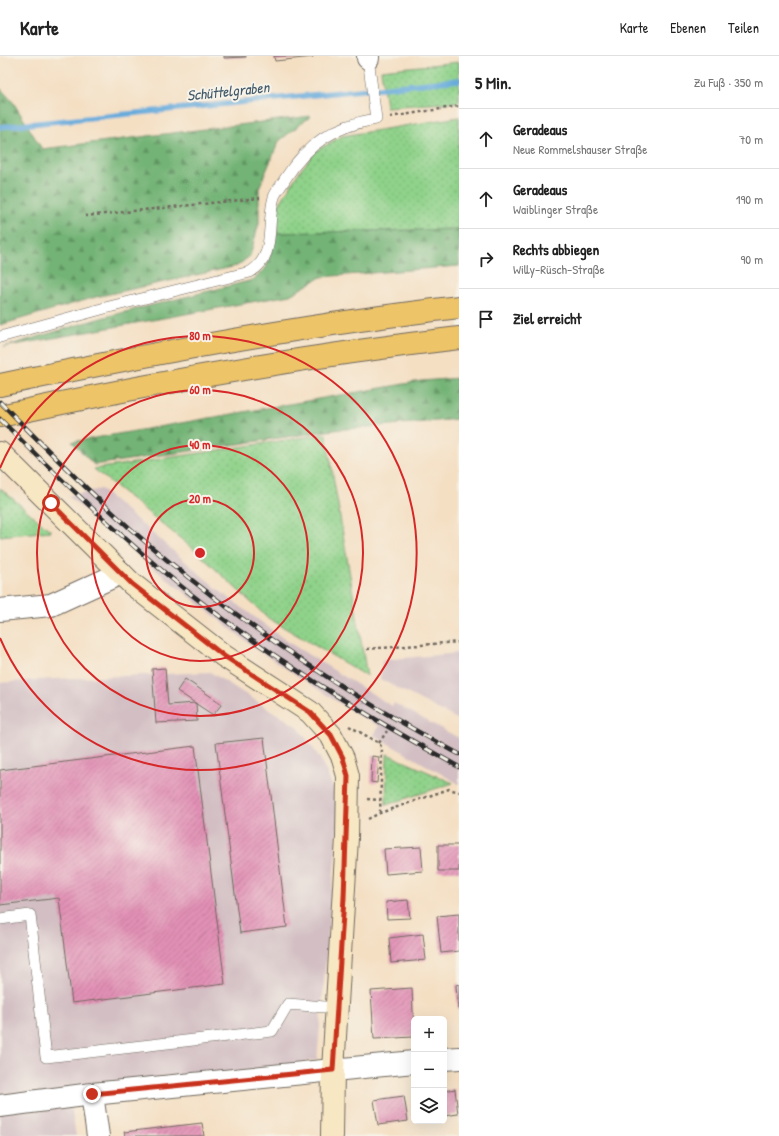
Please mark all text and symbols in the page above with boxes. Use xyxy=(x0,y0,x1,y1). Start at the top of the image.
text: Karte xyxy=(20,15,59,41)
text: Karte xyxy=(620,18,648,37)
text: Ebenen xyxy=(670,18,706,37)
text: Teilen xyxy=(728,18,759,37)
text: 5 Min. xyxy=(475,71,511,94)
text: Zu Fuß · 350 m xyxy=(694,73,763,91)
water label: Schüttelgraben xyxy=(186,76,271,106)
text: Geradeaus xyxy=(513,119,567,140)
icon: ahead xyxy=(475,128,497,150)
text: 70 m xyxy=(739,130,763,148)
text: Neue Rommelshauser Straße xyxy=(513,140,647,158)
text: Geradeaus xyxy=(513,179,567,200)
icon: ahead xyxy=(475,188,497,210)
text: 190 m xyxy=(736,190,763,208)
text: Waiblinger Straße xyxy=(513,200,598,218)
text: Rechts abbiegen xyxy=(513,239,599,260)
icon: right xyxy=(475,248,497,270)
text: 90 m xyxy=(741,250,763,268)
text: Willy-Rüsch-Straße xyxy=(513,260,605,278)
icon: arrive xyxy=(475,308,497,330)
text: Ziel erreicht xyxy=(513,308,582,329)
text: 80 m xyxy=(189,327,211,344)
text: 60 m xyxy=(189,381,211,398)
text: 40 m xyxy=(190,436,210,453)
text: 20 m xyxy=(189,490,211,507)
route start xyxy=(42,494,60,512)
centre of rings xyxy=(193,546,207,560)
map controls xyxy=(411,1016,447,1124)
button: + xyxy=(411,1016,447,1052)
button: − xyxy=(411,1052,447,1088)
route end xyxy=(83,1085,101,1103)
button: layers xyxy=(411,1088,447,1124)

